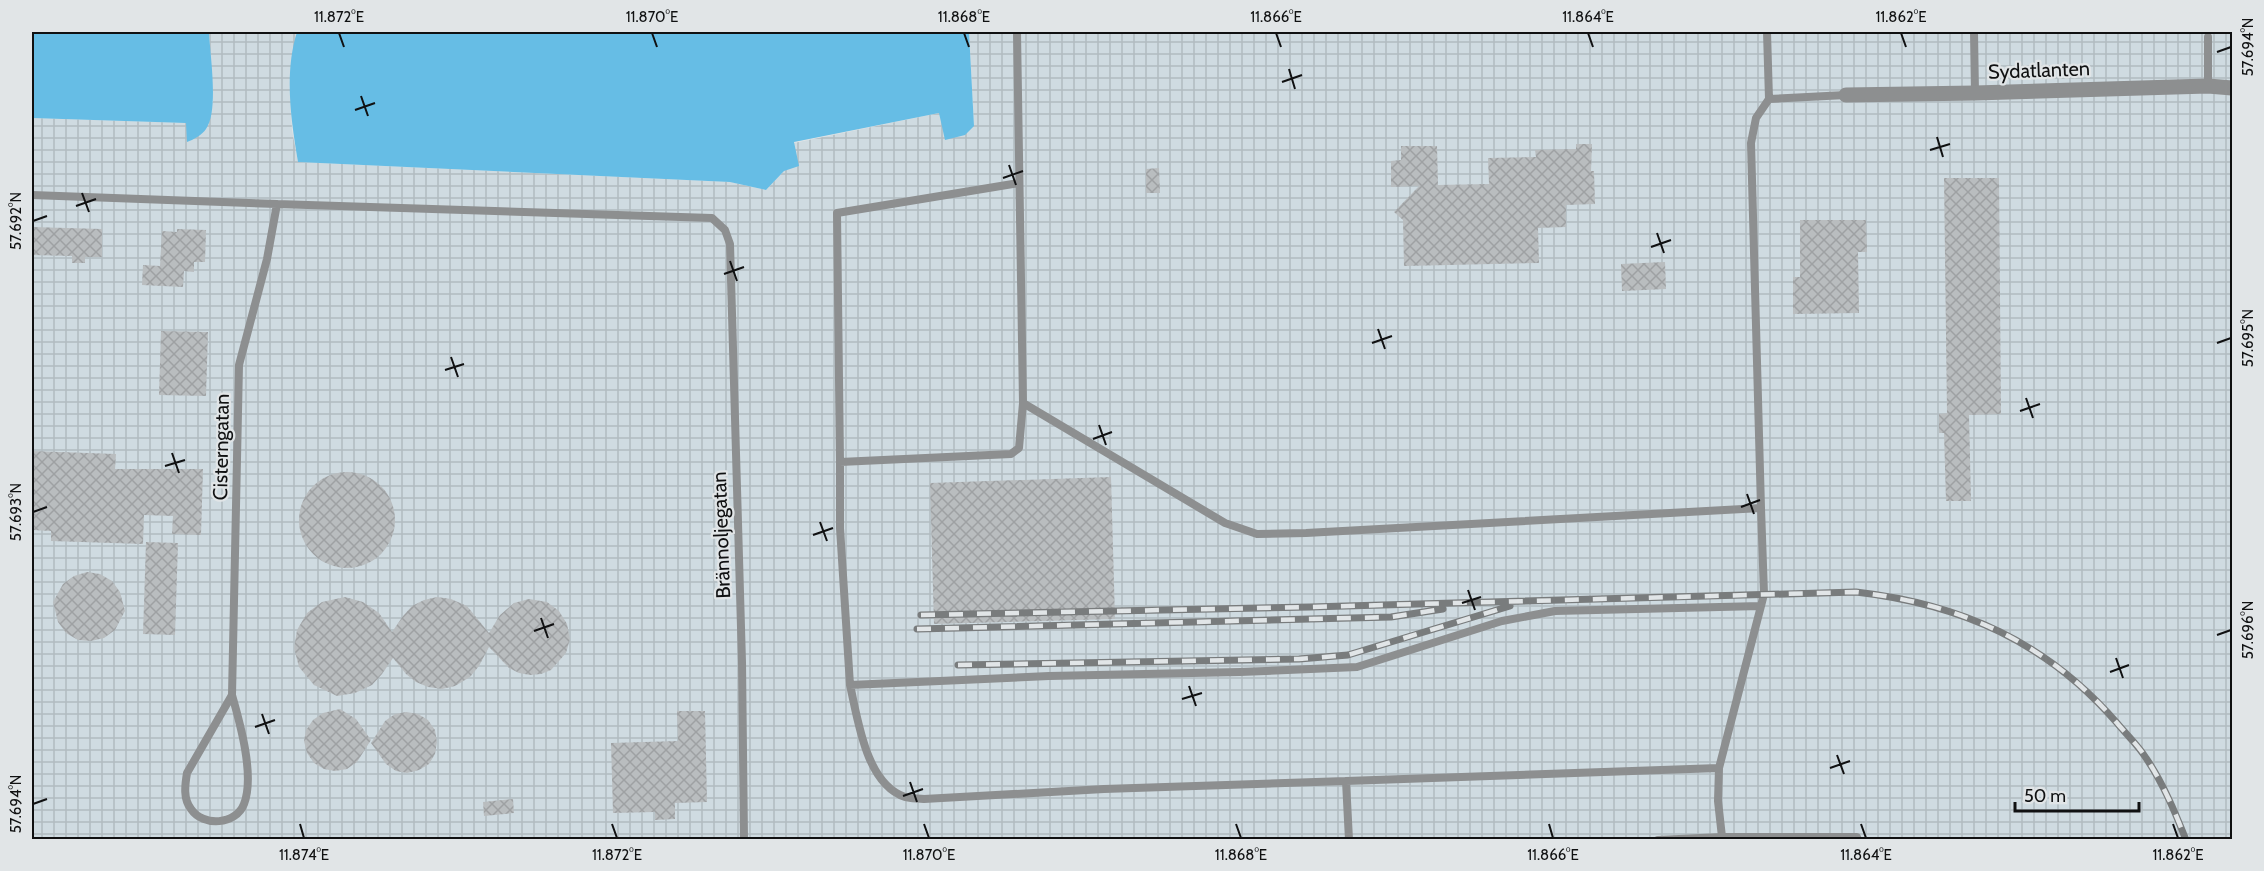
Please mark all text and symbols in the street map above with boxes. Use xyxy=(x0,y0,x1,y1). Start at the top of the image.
text: 11.872°E xyxy=(314,8,364,26)
text: 11.870°E xyxy=(626,8,678,26)
text: 11.868°E xyxy=(938,8,990,26)
text: 11.866°E xyxy=(1250,8,1302,26)
text: 11.864°E xyxy=(1562,8,1614,26)
text: 11.862°E xyxy=(1875,8,1927,26)
text: 57.694°N xyxy=(2239,18,2257,76)
street label: Sydatlanten xyxy=(1988,56,2090,84)
text: 57.692°N xyxy=(7,192,25,250)
text: 57.695°N xyxy=(2239,309,2257,367)
street label: Cisterngatan xyxy=(208,393,234,501)
street label: Brännoljegatan xyxy=(707,471,735,599)
text: 57.693°N xyxy=(7,483,25,541)
text: 57.696°N xyxy=(2239,601,2257,659)
text: 57.694°N xyxy=(7,775,25,833)
scale bar xyxy=(2015,775,2140,813)
text: 50 m xyxy=(2024,785,2066,807)
text: 11.874°E xyxy=(279,846,329,864)
text: 11.872°E xyxy=(592,846,642,864)
text: 11.870°E xyxy=(903,846,955,864)
text: 11.868°E xyxy=(1215,846,1267,864)
text: 11.866°E xyxy=(1527,846,1579,864)
text: 11.864°E xyxy=(1840,846,1892,864)
text: 11.862°E xyxy=(2152,846,2204,864)

